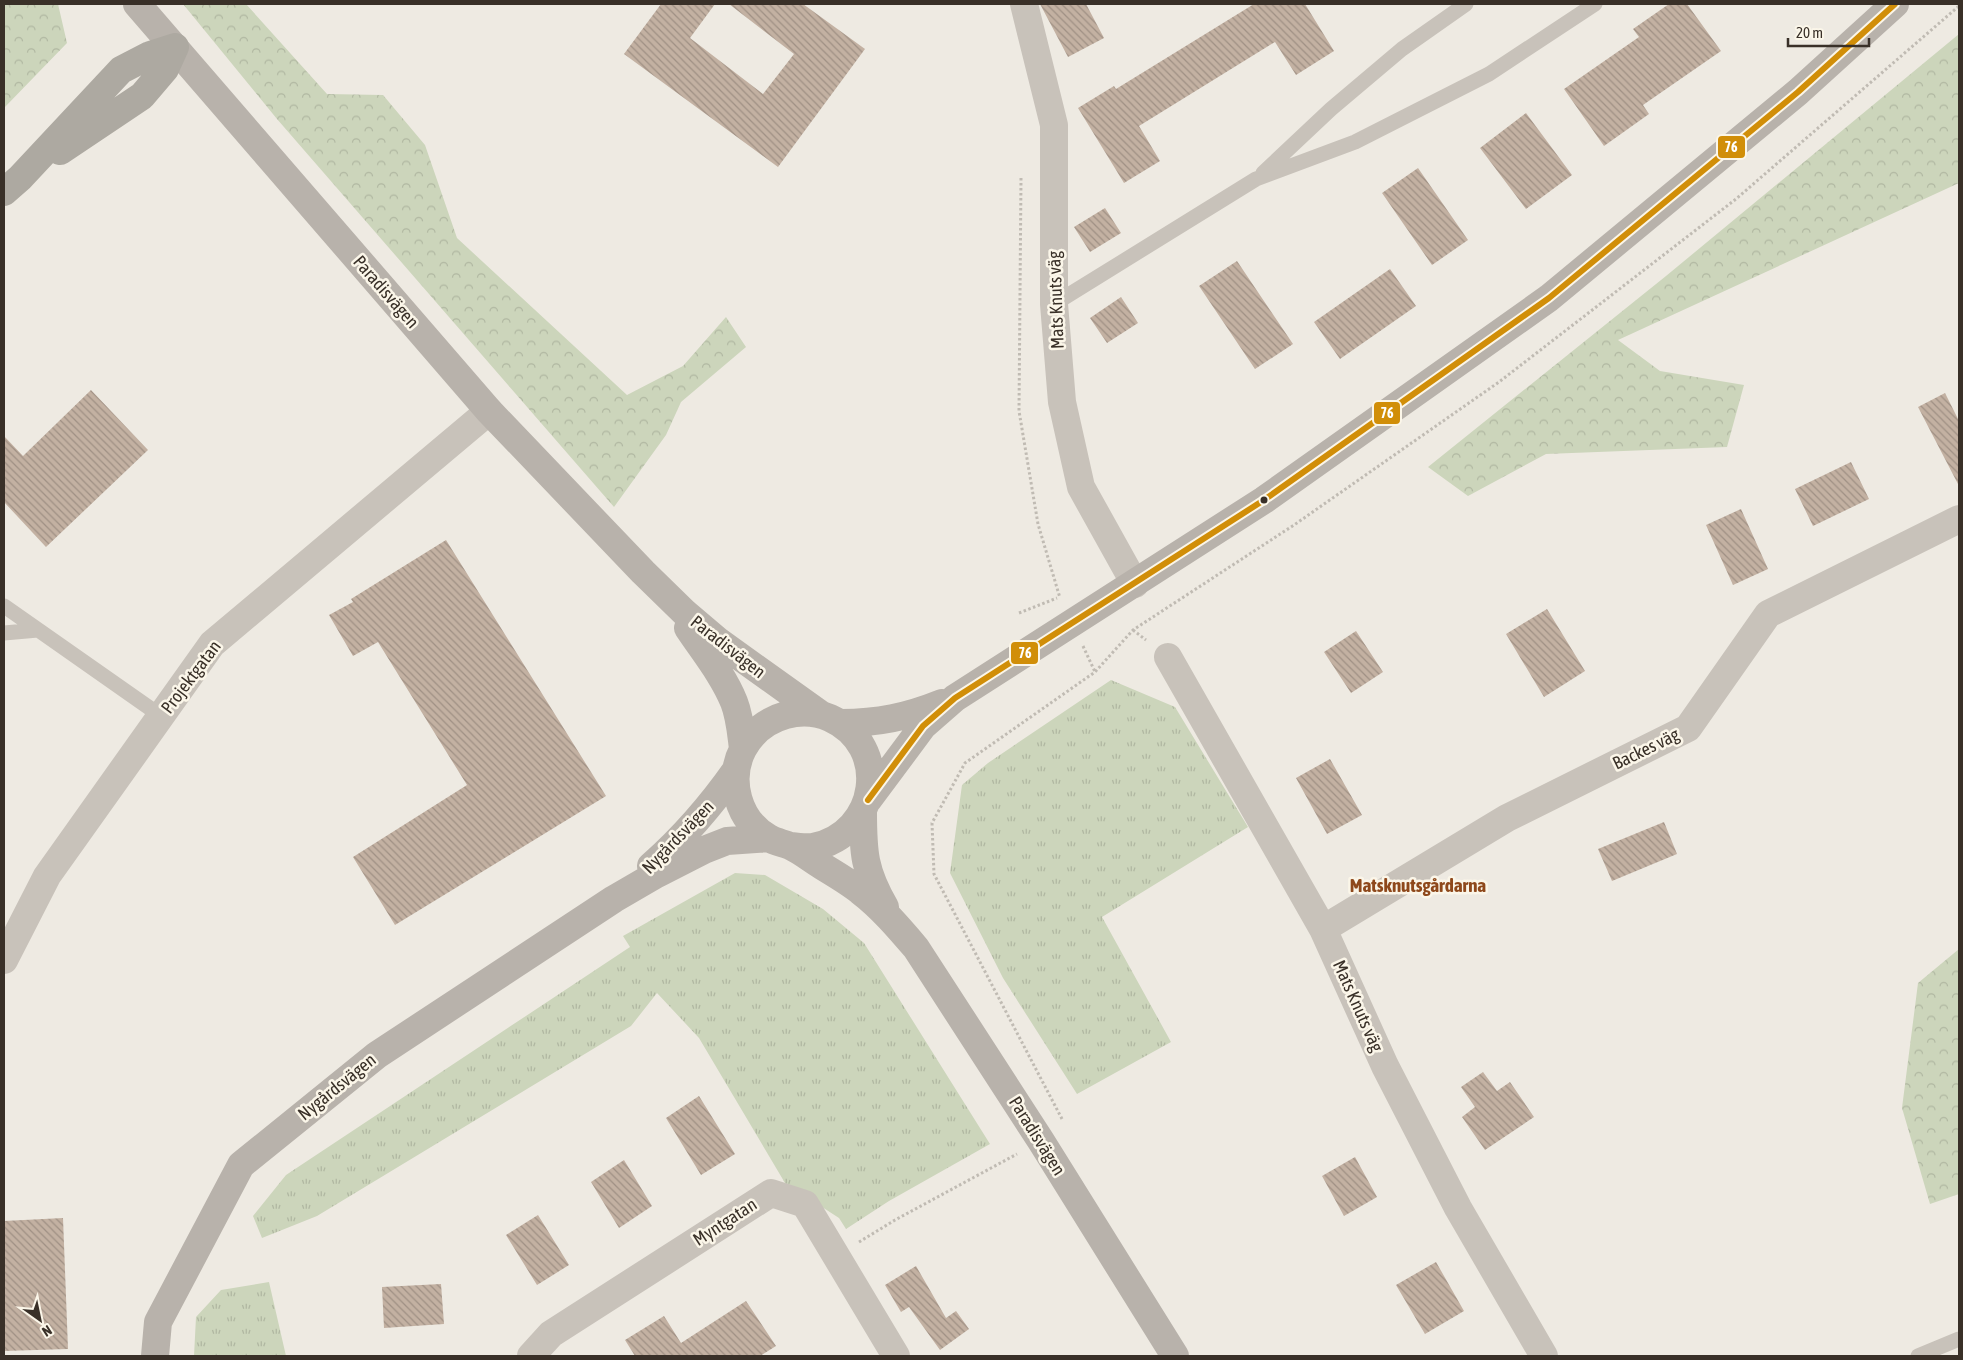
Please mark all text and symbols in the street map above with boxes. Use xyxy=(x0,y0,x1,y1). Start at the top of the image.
scale bar xyxy=(1788,15,1869,47)
text: 20 m xyxy=(1796,24,1823,41)
line badge: 76 xyxy=(1717,135,1746,159)
text: 76 xyxy=(1724,139,1738,155)
street label: Mats Knuts väg xyxy=(1043,250,1068,349)
street label: Paradisvägen xyxy=(349,251,424,332)
line badge: 76 xyxy=(1373,401,1401,425)
text: 76 xyxy=(1380,405,1394,421)
unlabelled marker xyxy=(1259,495,1269,505)
street label: Paradisvägen xyxy=(687,611,770,682)
street label: Projektgatan xyxy=(156,636,225,717)
line badge: 76 xyxy=(1010,641,1039,665)
text: 76 xyxy=(1018,645,1032,661)
street label: Backes väg xyxy=(1609,723,1683,774)
street label: Nygårdsvägen xyxy=(637,796,718,878)
district label: Matsknutsgårdarna xyxy=(1350,874,1486,896)
street label: Mats Knuts väg xyxy=(1329,957,1388,1055)
street label: Nygårdsvägen xyxy=(294,1049,380,1124)
street label: Paradisvägen xyxy=(1005,1092,1070,1179)
street label: Myntgatan xyxy=(689,1193,760,1250)
north arrow xyxy=(15,1295,65,1345)
text: N xyxy=(39,1322,55,1340)

